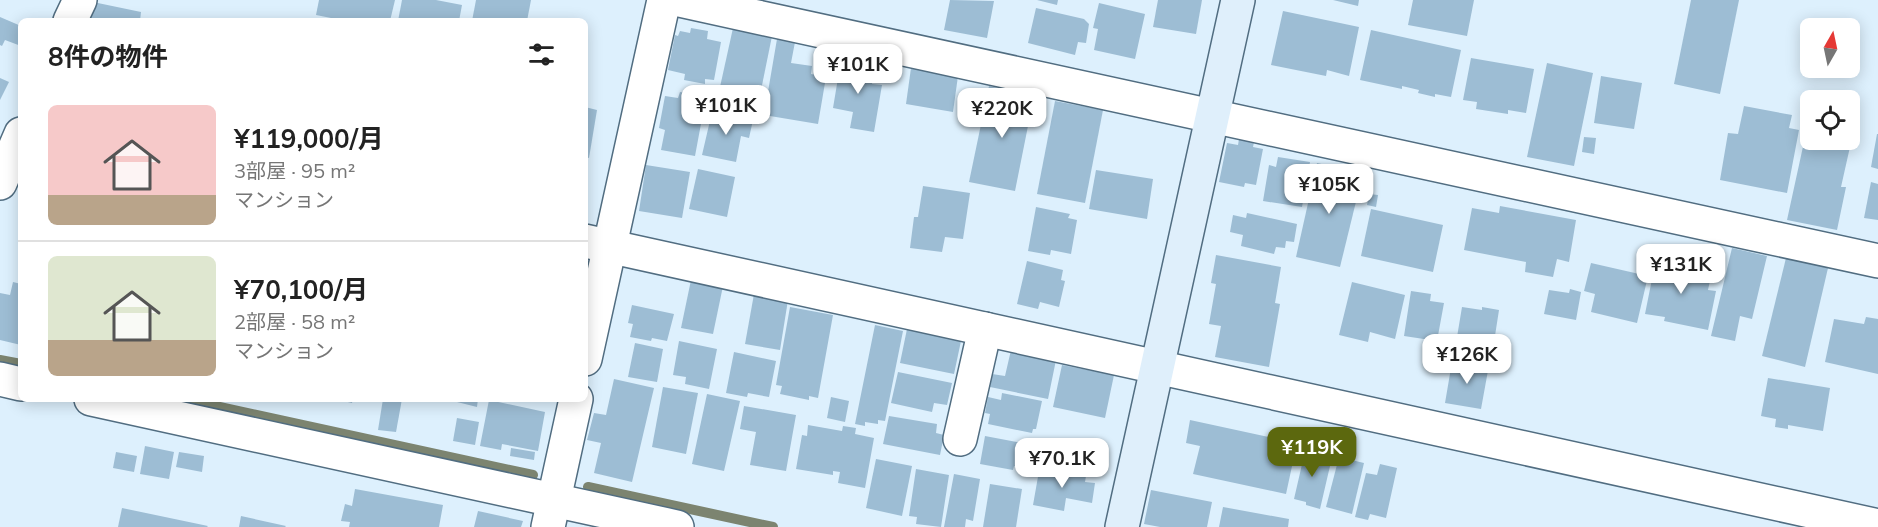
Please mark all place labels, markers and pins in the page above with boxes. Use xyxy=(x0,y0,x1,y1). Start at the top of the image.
pin: ¥101K xyxy=(816,44,900,95)
pin: ¥101K xyxy=(684,85,768,136)
pin: ¥220K xyxy=(960,88,1044,139)
pin: ¥105K xyxy=(1287,164,1371,215)
pin: ¥131K xyxy=(1639,244,1723,295)
pin: ¥126K xyxy=(1425,334,1509,385)
pin: ¥119K xyxy=(1270,427,1354,478)
pin: ¥70.1K xyxy=(1013,438,1111,489)

